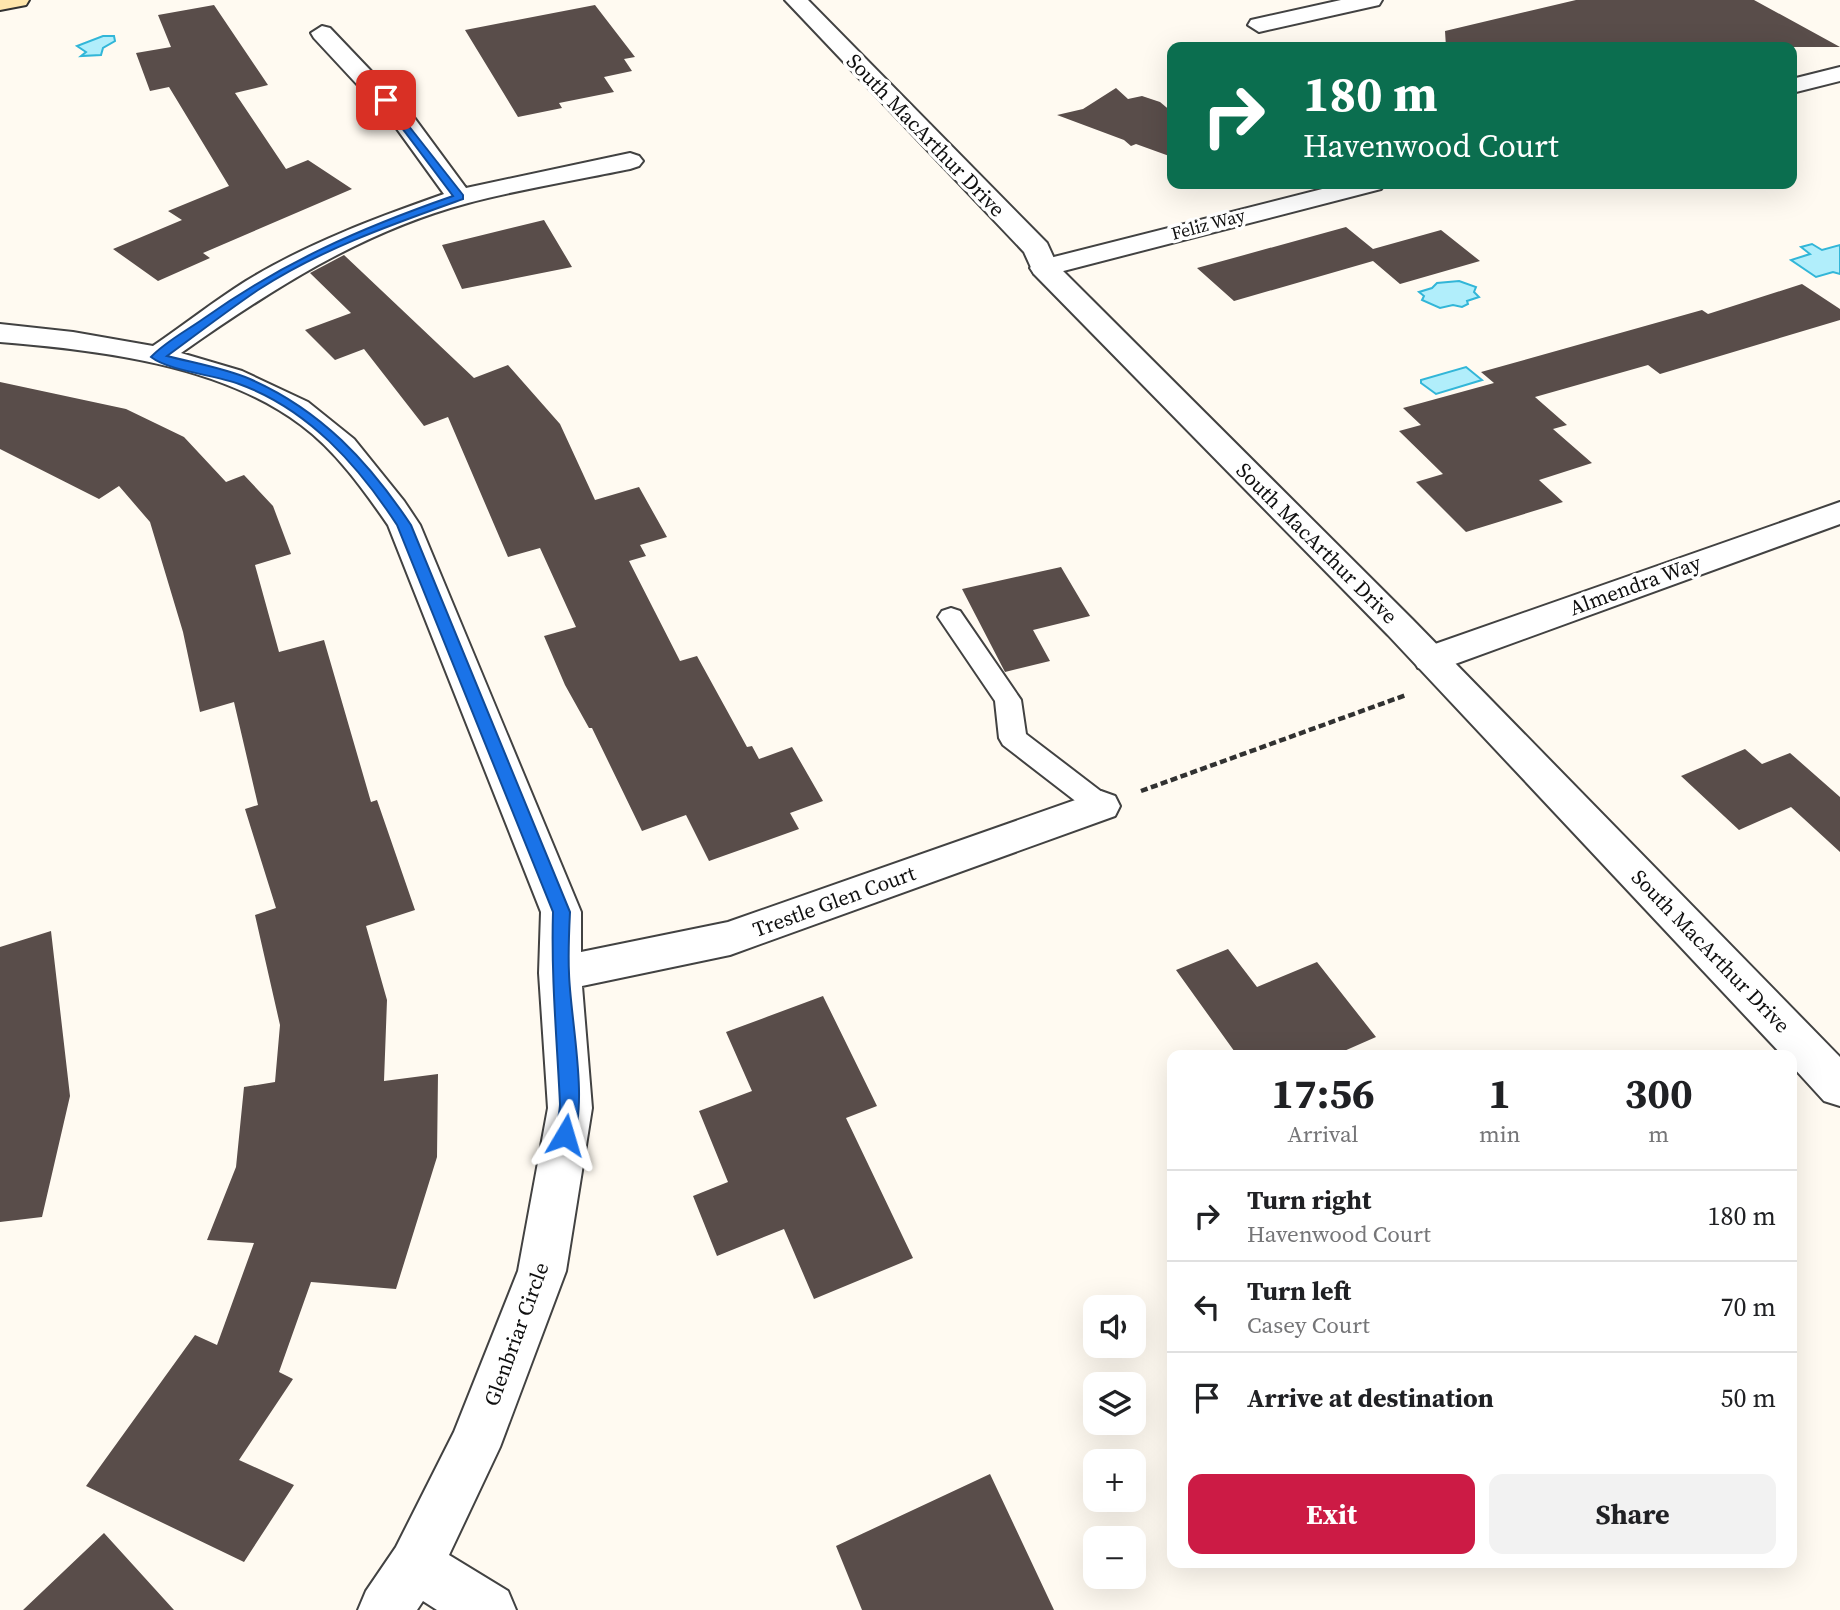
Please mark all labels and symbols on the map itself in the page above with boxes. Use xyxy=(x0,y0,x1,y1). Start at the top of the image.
street label: South MacArthur Drive xyxy=(840,47,1012,223)
pin xyxy=(356,70,416,130)
street label: Feliz Way xyxy=(1168,202,1248,246)
street label: South MacArthur Drive xyxy=(1230,456,1404,630)
street label: Almendra Way xyxy=(1565,548,1705,622)
street label: Trestle Glen Court xyxy=(749,858,919,944)
street label: South MacArthur Drive xyxy=(1625,863,1797,1039)
position arrow xyxy=(528,1098,602,1172)
street label: Glenbriar Circle xyxy=(477,1258,555,1410)

